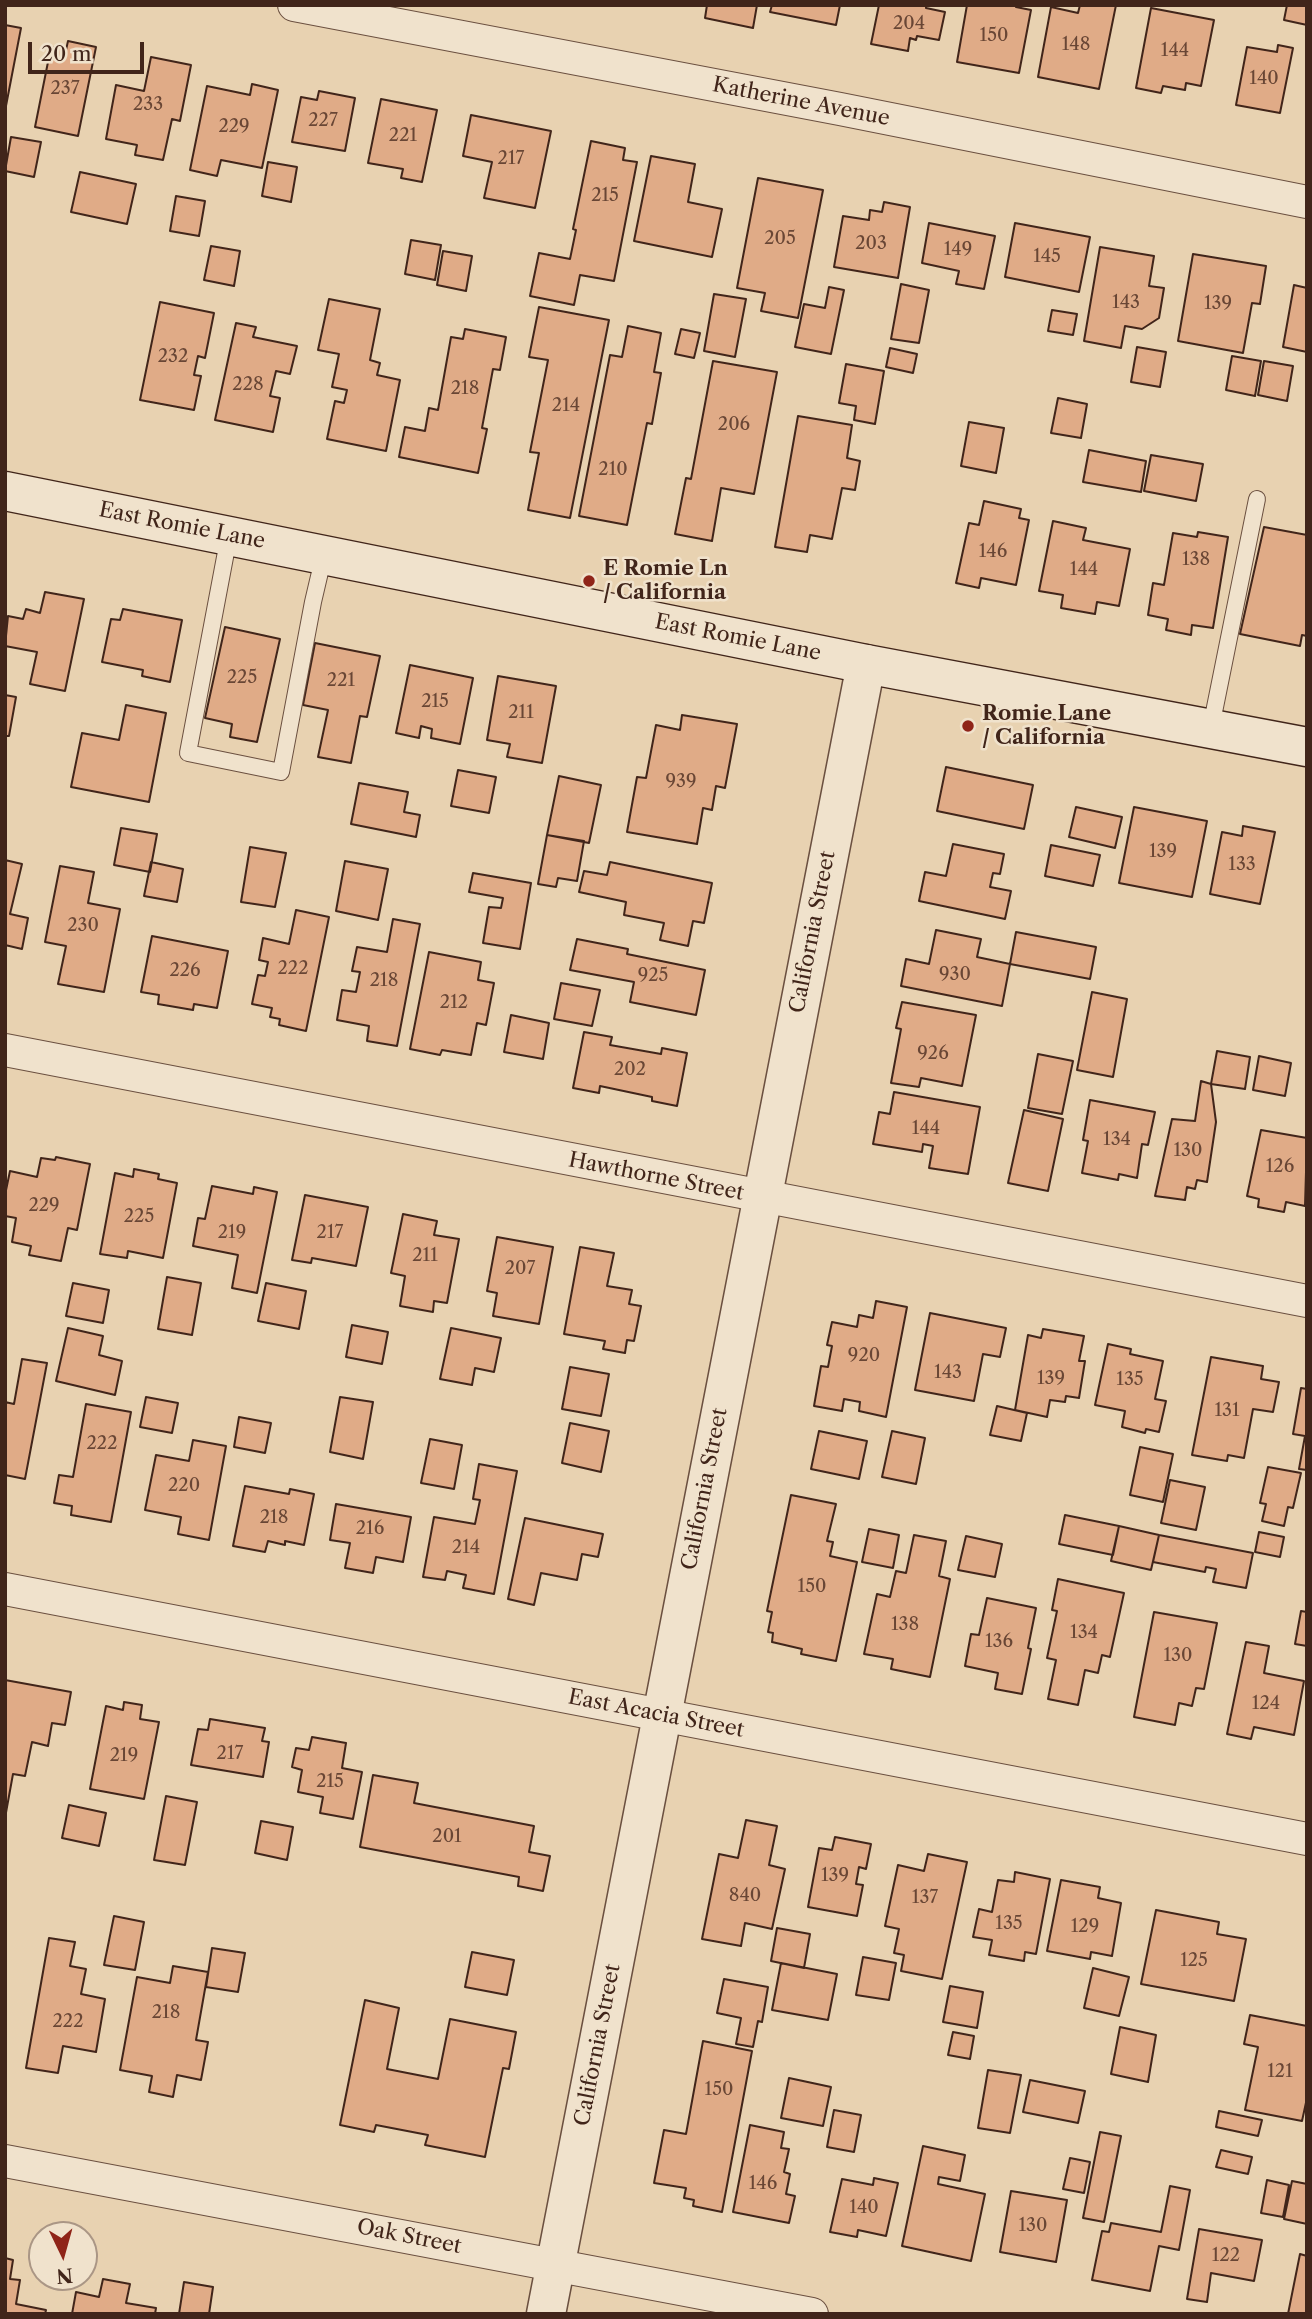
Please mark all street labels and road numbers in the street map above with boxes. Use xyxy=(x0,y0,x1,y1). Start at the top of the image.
street label: Katherine Avenue xyxy=(710,72,892,132)
street label: East Romie Lane xyxy=(97,498,267,554)
street label: East Romie Lane xyxy=(653,610,823,666)
street label: California Street xyxy=(785,849,841,1015)
street label: Hawthorne Street xyxy=(566,1148,746,1206)
street label: California Street xyxy=(677,1406,733,1572)
street label: East Acacia Street xyxy=(566,1685,746,1743)
street label: California Street xyxy=(570,1962,626,2128)
street label: Oak Street xyxy=(355,2215,463,2259)

